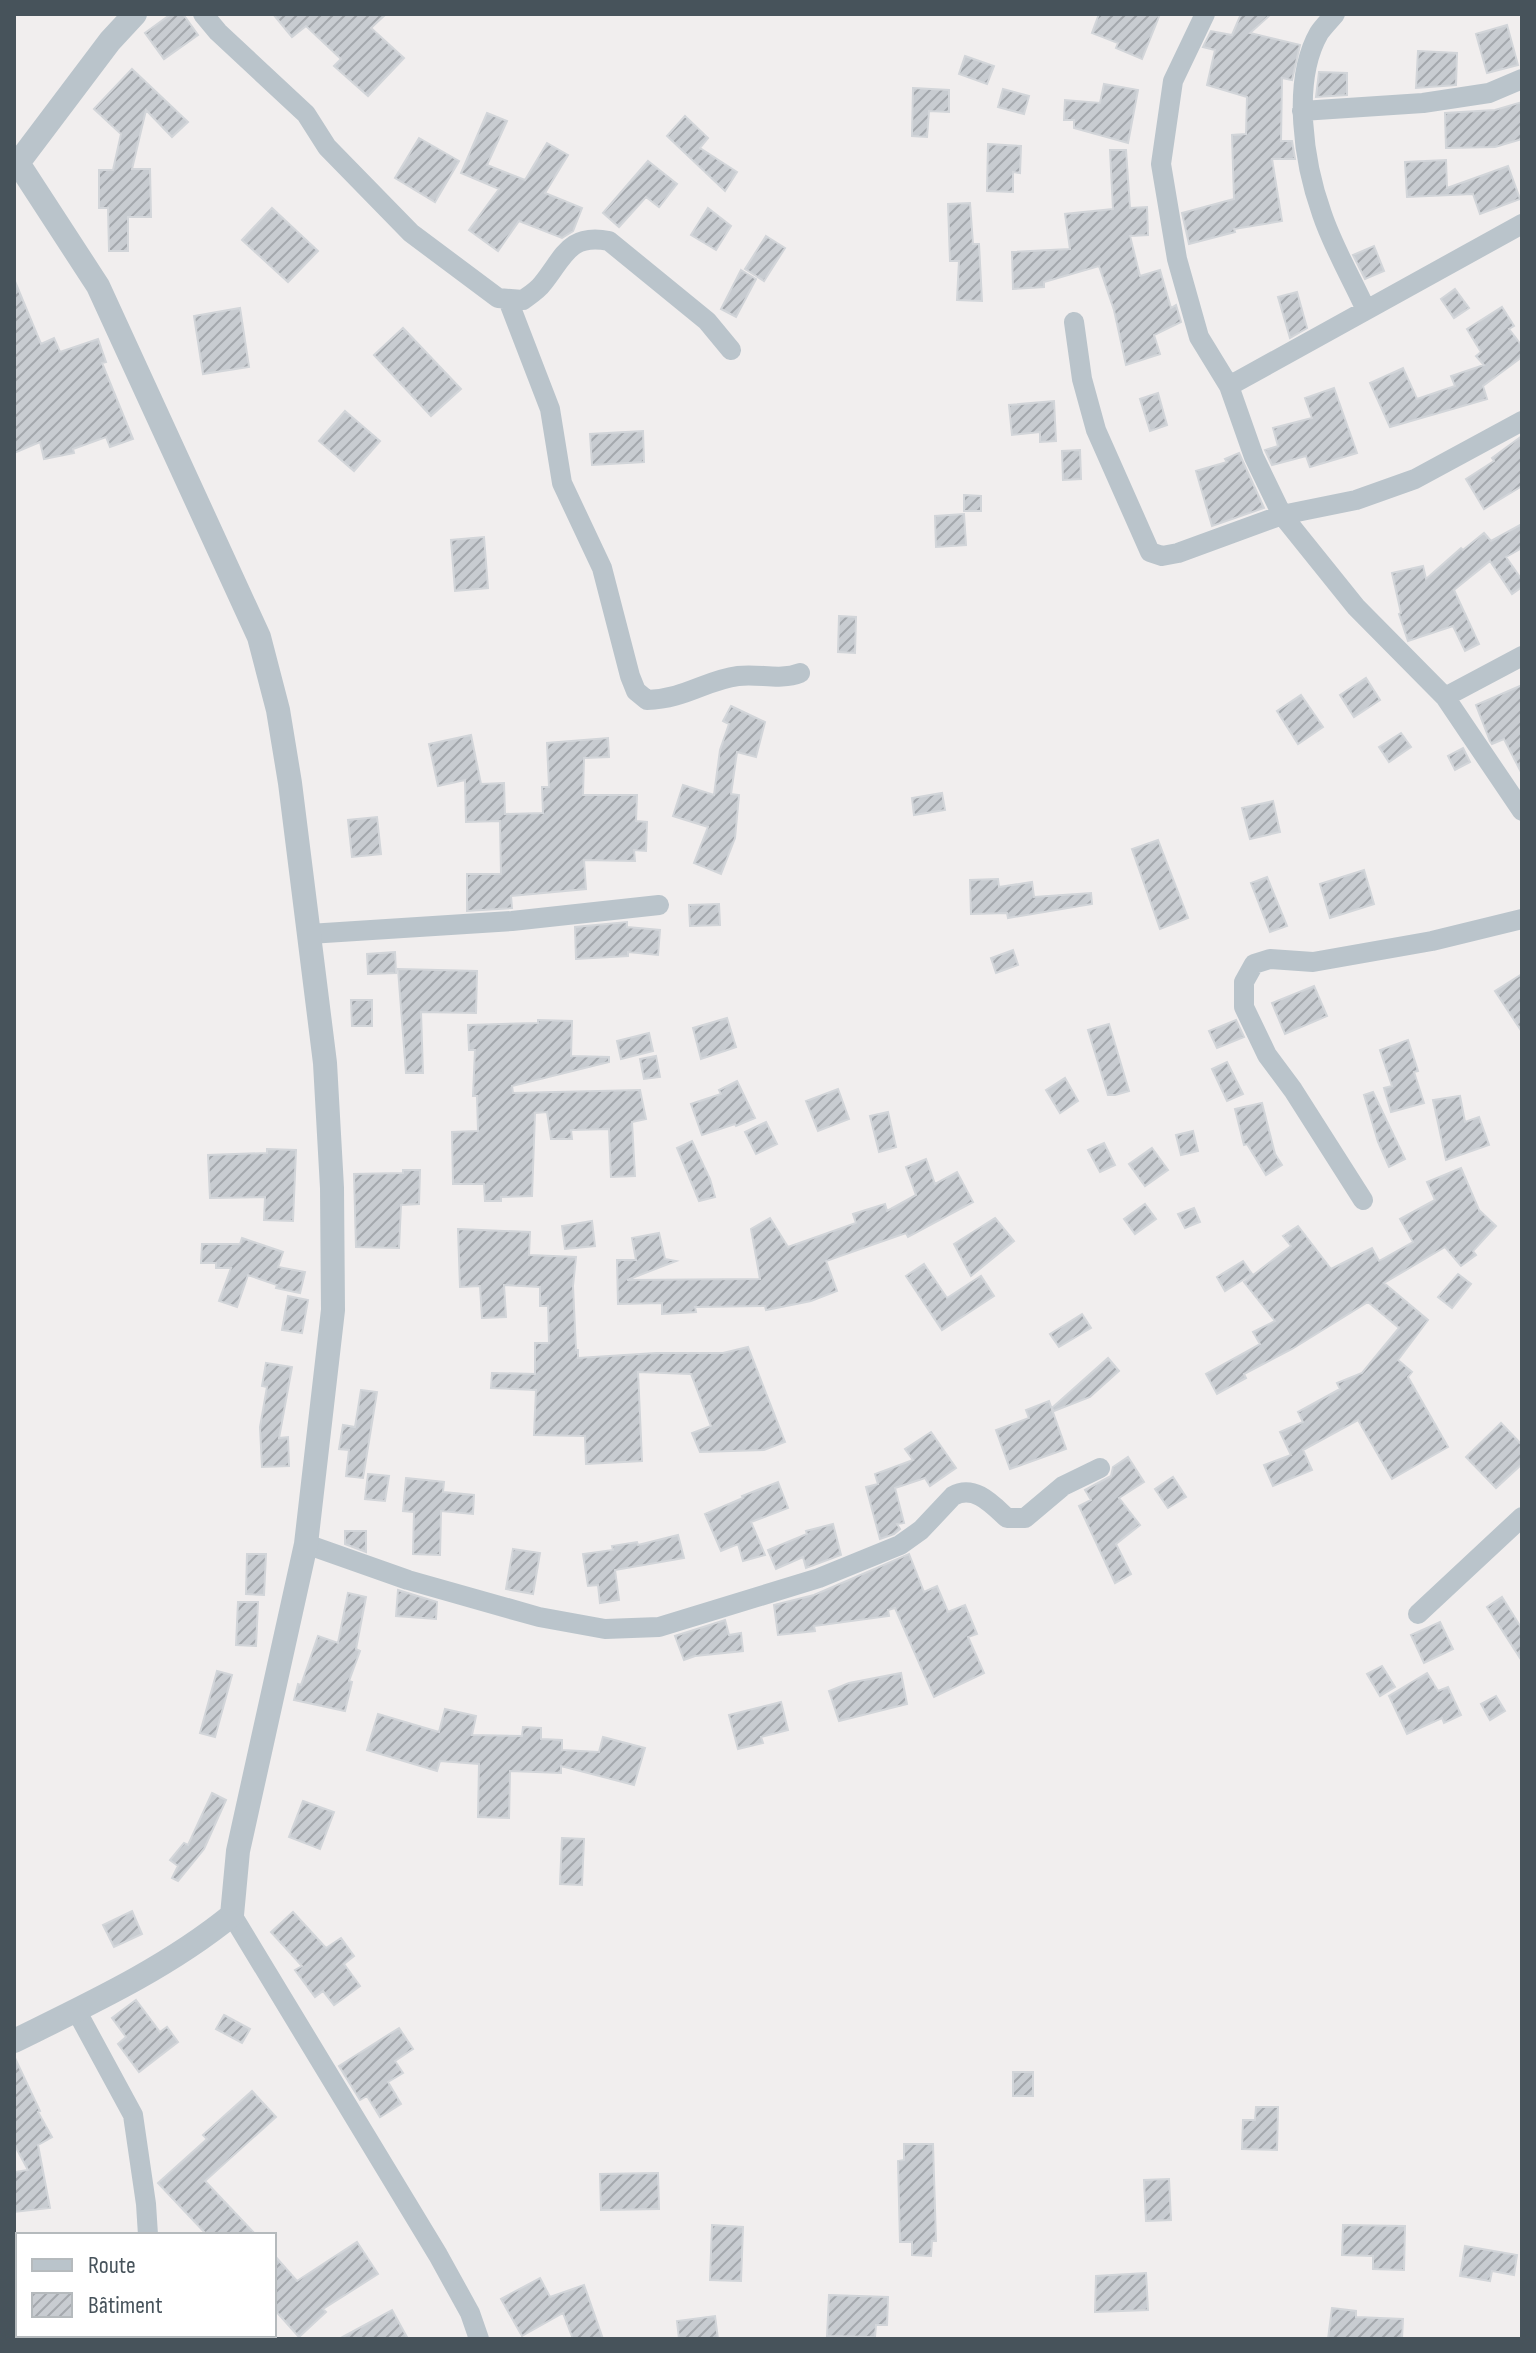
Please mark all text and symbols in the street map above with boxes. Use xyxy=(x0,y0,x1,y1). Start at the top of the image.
legend xyxy=(16,2233,276,2337)
text: Route xyxy=(88,2251,136,2280)
text: Bâtiment xyxy=(88,2291,163,2320)

